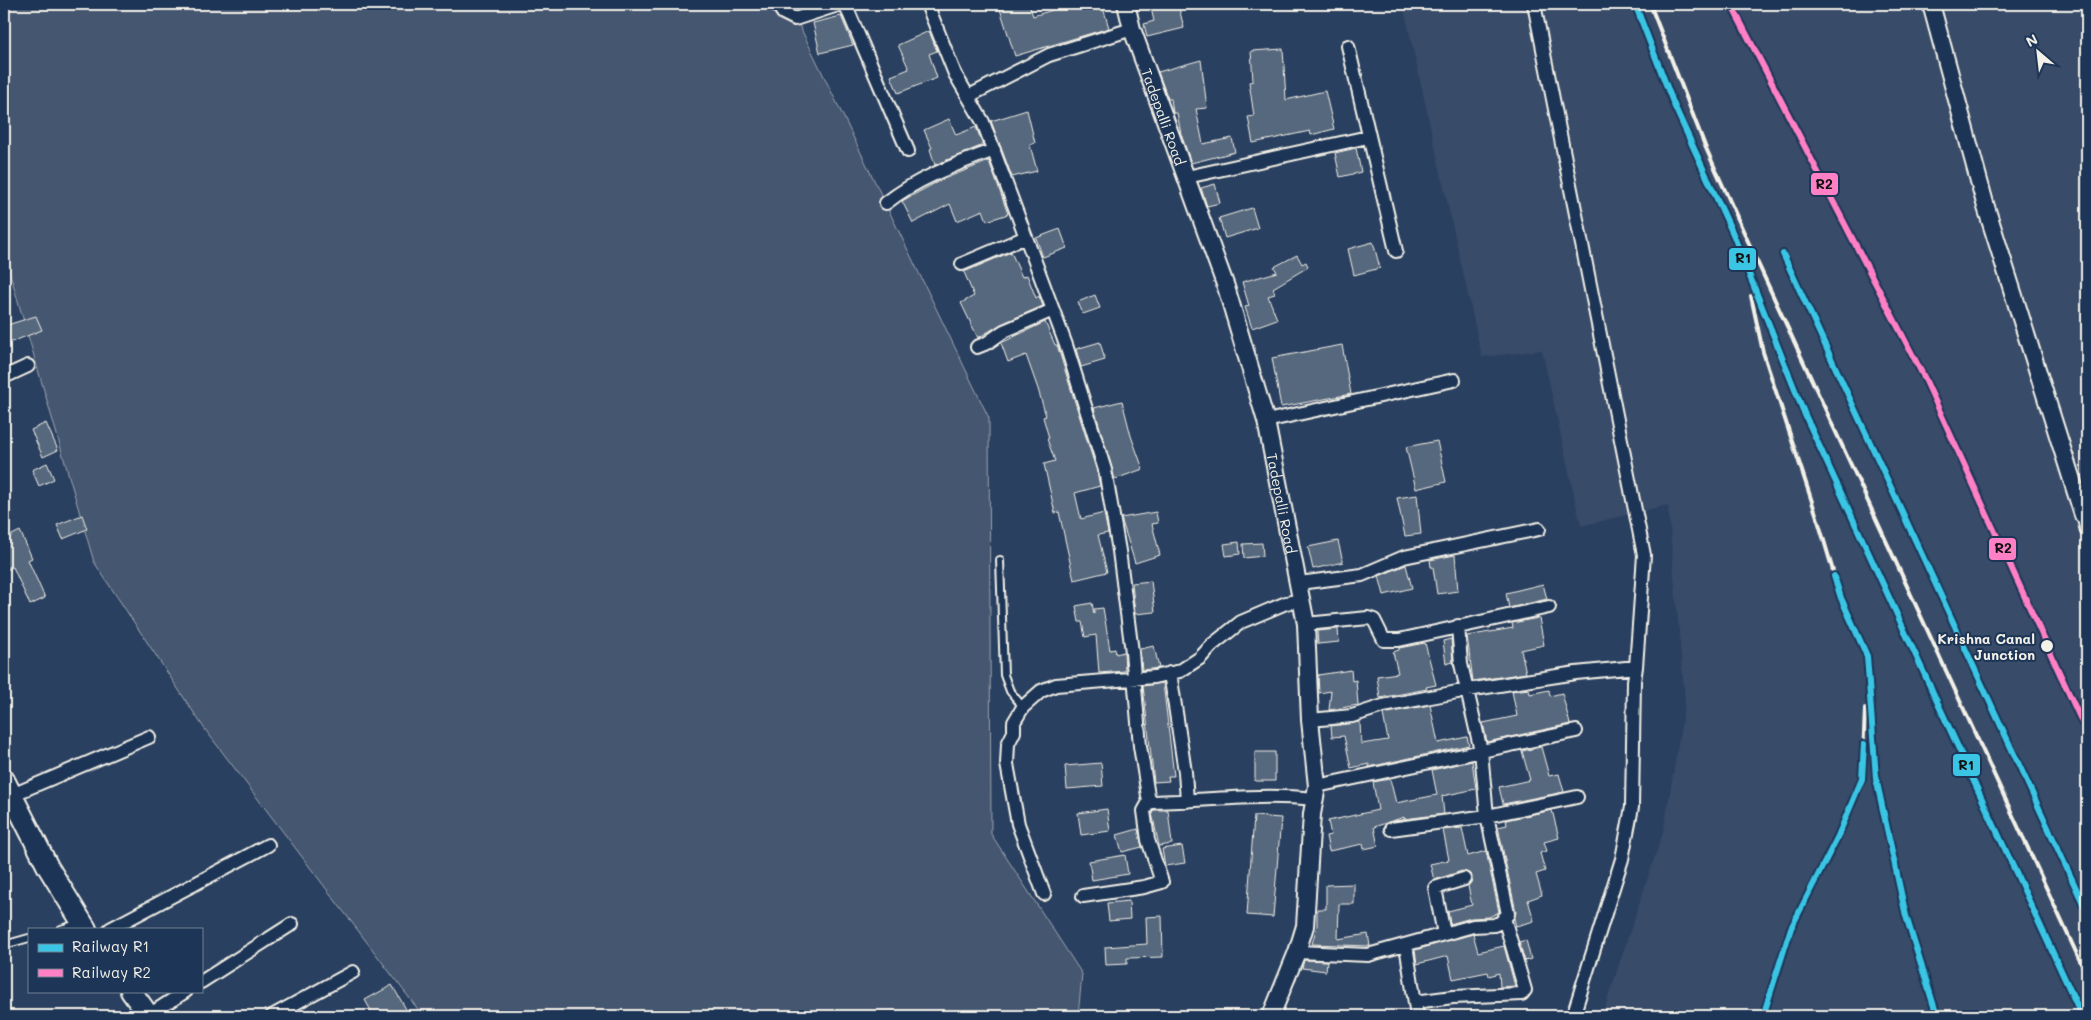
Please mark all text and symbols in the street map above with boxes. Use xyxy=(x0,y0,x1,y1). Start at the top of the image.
north arrow xyxy=(2014,28,2064,78)
text: N xyxy=(2023,29,2041,51)
street label: Tadepalli Road xyxy=(1138,65,1190,168)
line badge: R2 xyxy=(1810,172,1839,196)
text: R2 xyxy=(1815,174,1833,193)
line badge: R1 xyxy=(1728,247,1757,271)
text: R1 xyxy=(1735,248,1751,267)
street label: Tadepalli Road xyxy=(1263,451,1301,555)
line badge: R2 xyxy=(1988,537,2017,561)
text: R2 xyxy=(1994,538,2012,557)
place label: Krishna Canal Junction xyxy=(1938,629,2035,664)
marker: Krishna Canal Junction xyxy=(2039,638,2055,654)
line badge: R1 xyxy=(1952,753,1981,777)
text: R1 xyxy=(1958,755,1974,774)
legend xyxy=(28,928,202,992)
text: Railway R1 xyxy=(72,936,149,956)
text: Railway R2 xyxy=(72,962,151,982)

